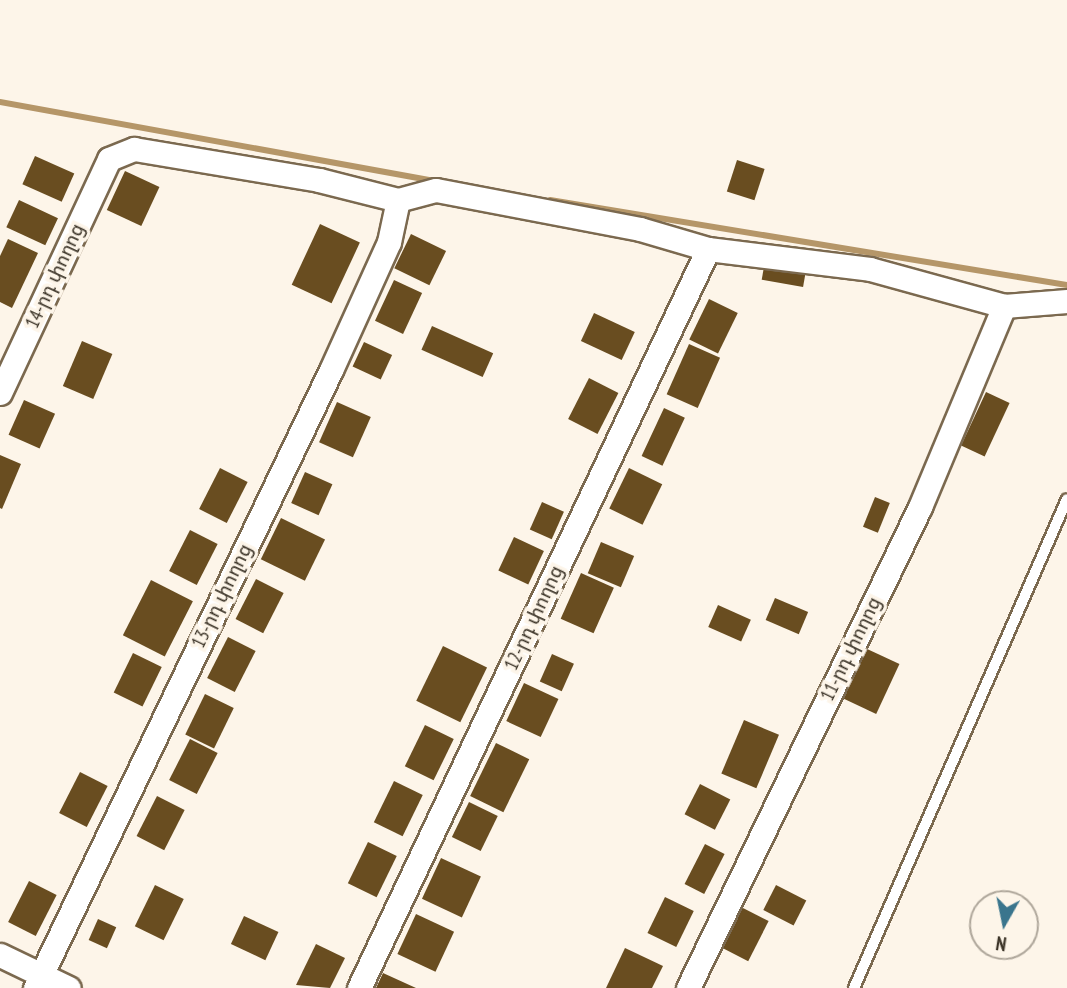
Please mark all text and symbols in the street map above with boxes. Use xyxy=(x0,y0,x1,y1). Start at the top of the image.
street label: 14-րդ փողոց xyxy=(21,220,89,332)
street label: 13-րդ փողոց xyxy=(187,540,257,652)
street label: 12-րդ փողոց xyxy=(500,562,568,674)
street label: 11-րդ փողոց xyxy=(816,593,886,705)
north arrow xyxy=(969,890,1039,960)
text: N xyxy=(994,931,1008,956)

